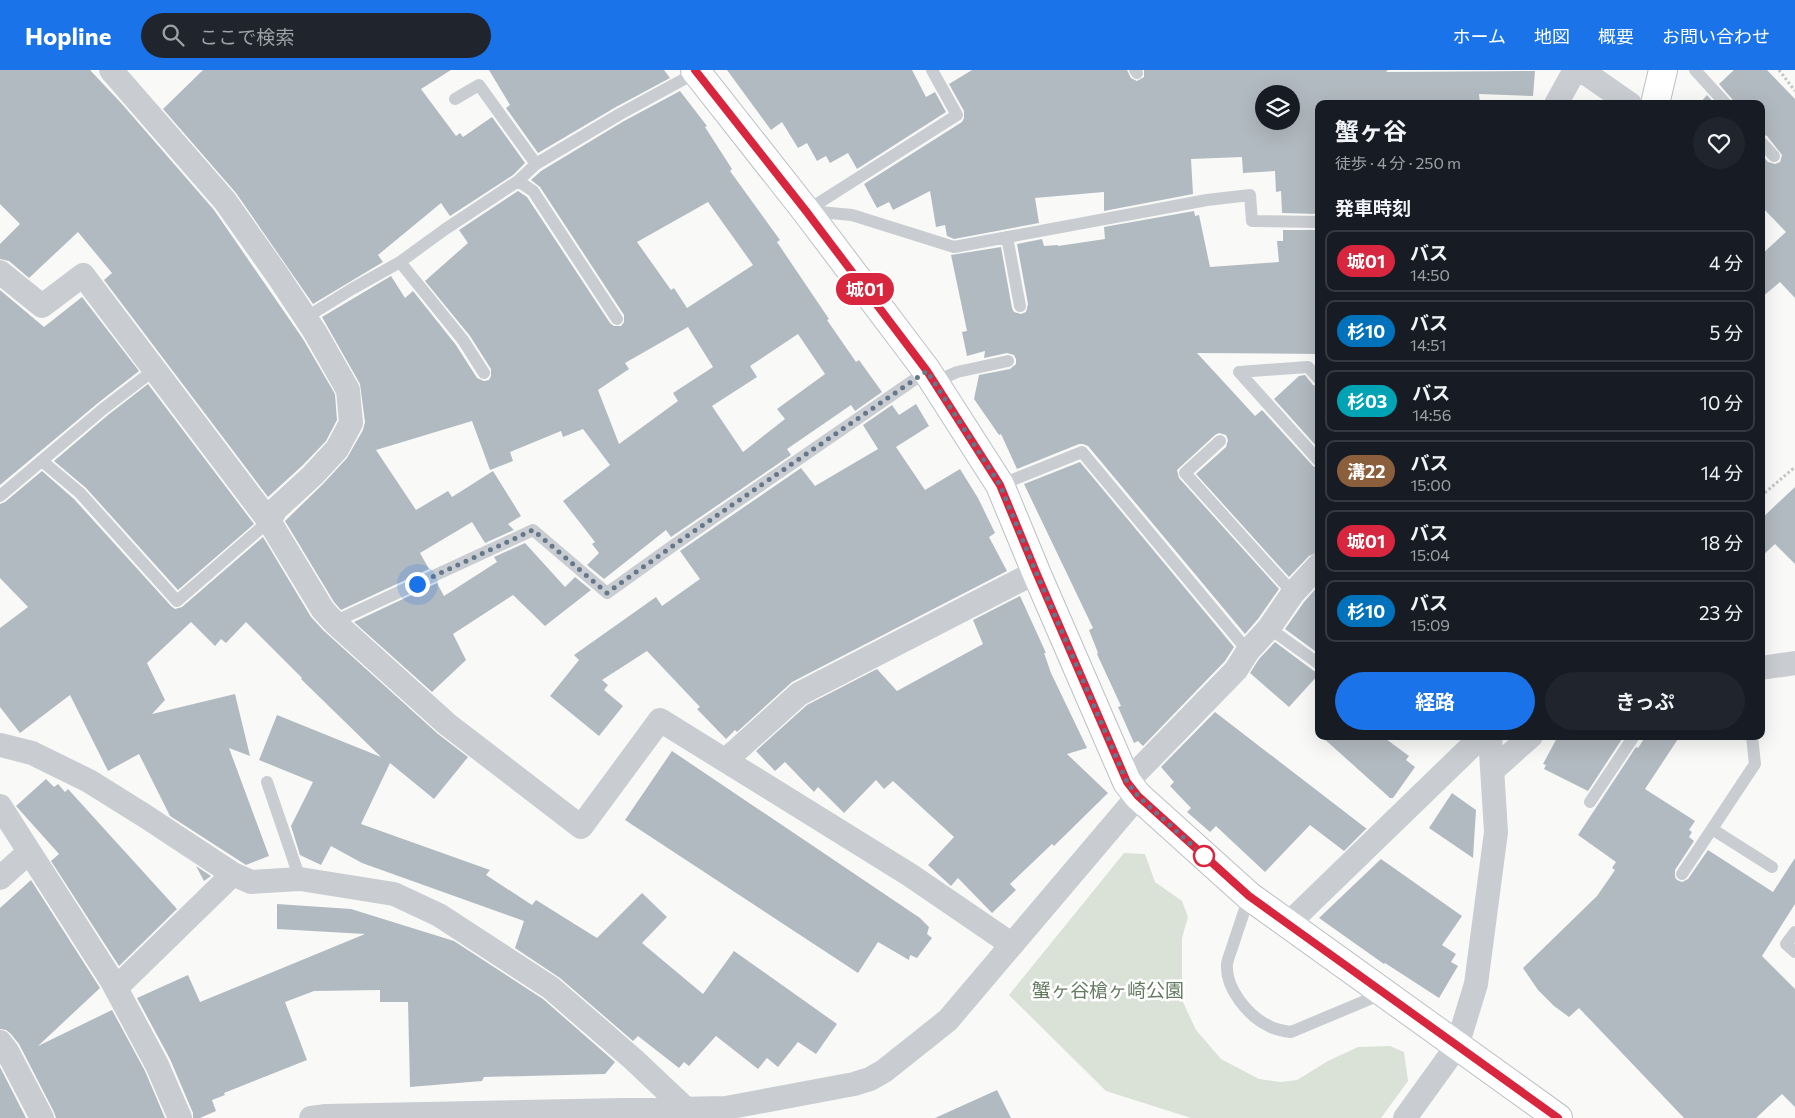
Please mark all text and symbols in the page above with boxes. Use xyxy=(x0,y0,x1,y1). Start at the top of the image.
search box xyxy=(141,13,491,58)
text: Hopline xyxy=(25,21,111,50)
icon: search xyxy=(159,21,187,49)
text: ここで検索 xyxy=(199,25,294,48)
text: ホーム xyxy=(1453,25,1506,47)
text: 地図 xyxy=(1534,25,1570,47)
text: 概要 xyxy=(1598,25,1634,47)
text: お問い合わせ xyxy=(1662,25,1770,47)
map controls xyxy=(1255,85,1300,130)
button: layers xyxy=(1255,85,1300,130)
text: 蟹ヶ谷 xyxy=(1335,116,1407,145)
button: heart xyxy=(1693,117,1745,169)
text: 徒歩 · 4 分 · 250 m xyxy=(1335,153,1461,172)
text: 発車時刻 xyxy=(1335,196,1411,219)
text: バス xyxy=(1410,241,1448,264)
text: 城01 xyxy=(1347,250,1385,272)
text: 4 分 xyxy=(1709,251,1743,274)
text: 14:50 xyxy=(1410,265,1450,284)
line badge: 城01 xyxy=(836,273,894,305)
text: 城01 xyxy=(846,278,884,300)
text: バス xyxy=(1410,311,1448,334)
text: 杉10 xyxy=(1347,320,1385,342)
text: 5 分 xyxy=(1709,321,1743,344)
text: 14:51 xyxy=(1410,335,1446,354)
text: バス xyxy=(1412,381,1450,404)
text: 杉03 xyxy=(1347,390,1387,412)
text: 10 分 xyxy=(1700,391,1743,414)
text: 14:56 xyxy=(1412,405,1451,424)
text: バス xyxy=(1410,451,1449,474)
text: 溝22 xyxy=(1347,460,1385,482)
text: 14 分 xyxy=(1701,461,1743,484)
text: 15:00 xyxy=(1410,475,1451,494)
text: バス xyxy=(1410,521,1448,544)
text: 城01 xyxy=(1347,530,1385,552)
text: 18 分 xyxy=(1701,531,1743,554)
text: 15:04 xyxy=(1410,545,1450,564)
your location xyxy=(405,572,430,597)
text: バス xyxy=(1410,591,1448,614)
text: 杉10 xyxy=(1347,600,1385,622)
text: 23 分 xyxy=(1699,601,1743,624)
text: 15:09 xyxy=(1410,615,1450,634)
button: 経路 xyxy=(1335,672,1535,730)
button: きっぷ xyxy=(1545,672,1745,730)
unlabelled marker xyxy=(1193,845,1215,867)
park label: 蟹ヶ谷槍ヶ崎公園 xyxy=(1032,978,1184,1001)

